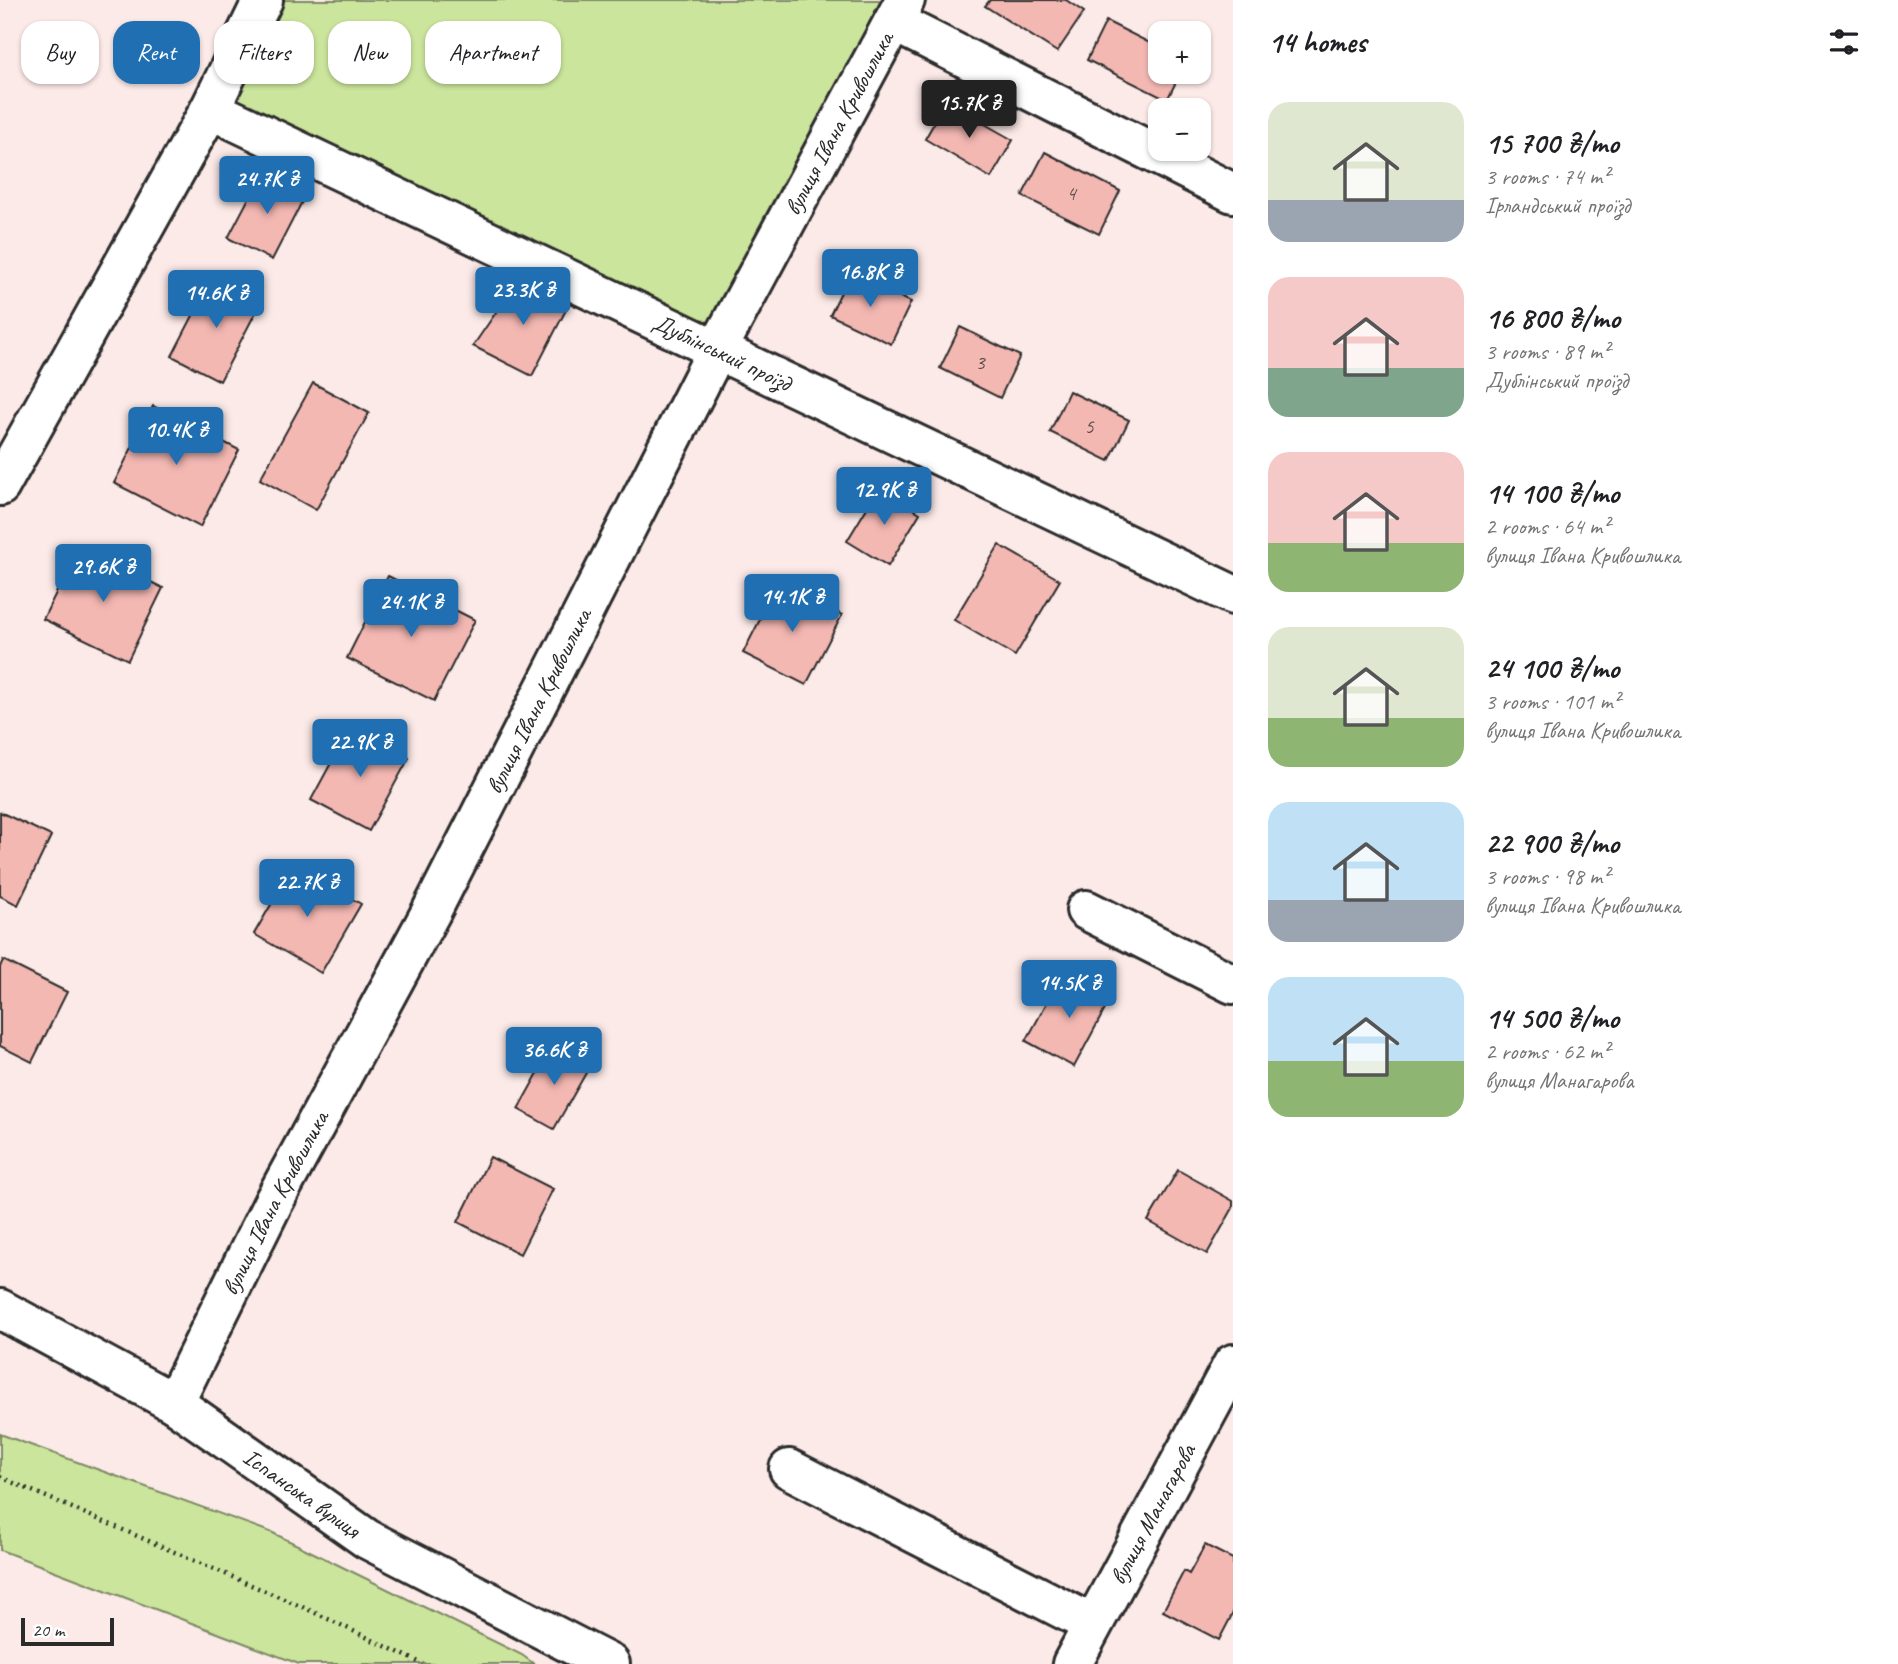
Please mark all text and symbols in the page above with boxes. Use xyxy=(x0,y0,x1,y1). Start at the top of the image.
chip: Buy xyxy=(21,21,99,84)
chip: Rent xyxy=(113,21,200,84)
chip: Filters xyxy=(214,21,314,84)
chip: New xyxy=(328,21,411,84)
chip: Apartment xyxy=(425,21,561,84)
map controls xyxy=(1148,21,1211,161)
button: + xyxy=(1148,21,1211,84)
text: 14 homes xyxy=(1268,23,1366,61)
icon: filters xyxy=(1825,23,1863,61)
street label: вулиця Івана Кривошлика xyxy=(777,25,901,220)
pin: 15.7K ₴ xyxy=(904,80,1034,140)
text: 15.7K ₴ xyxy=(938,88,1000,117)
button: − xyxy=(1148,98,1211,161)
text: 15 700 ₴/mo xyxy=(1485,124,1619,162)
icon: home xyxy=(1324,130,1408,214)
pin: 24.7K ₴ xyxy=(202,156,332,216)
text: 3 rooms · 74 m² xyxy=(1485,162,1609,191)
text: 24.7K ₴ xyxy=(235,164,299,193)
house number: 4 xyxy=(1066,180,1078,206)
text: Ірландський проїзд xyxy=(1485,191,1630,220)
pin: 16.8K ₴ xyxy=(805,250,935,309)
text: 16.8K ₴ xyxy=(838,257,902,286)
pin: 23.3K ₴ xyxy=(458,268,588,327)
pin: 14.6K ₴ xyxy=(151,270,281,330)
text: 23.3K ₴ xyxy=(491,275,555,304)
text: 14.6K ₴ xyxy=(184,278,248,307)
text: 16 800 ₴/mo xyxy=(1485,299,1620,337)
icon: home xyxy=(1324,305,1408,389)
street label: Дублінський проїзд xyxy=(648,307,798,399)
text: 3 rooms · 89 m² xyxy=(1485,337,1609,366)
house number: 3 xyxy=(975,349,986,375)
text: Дублінський проїзд xyxy=(1485,366,1628,395)
pin: 10.4K ₴ xyxy=(111,407,241,467)
house number: 5 xyxy=(1084,413,1095,439)
text: 10.4K ₴ xyxy=(144,415,208,444)
pin: 12.9K ₴ xyxy=(819,468,949,527)
text: 14 100 ₴/mo xyxy=(1485,474,1619,512)
text: 12.9K ₴ xyxy=(852,475,916,504)
icon: home xyxy=(1324,480,1408,564)
text: 2 rooms · 64 m² xyxy=(1485,512,1609,541)
text: вулиця Івана Кривошлика xyxy=(1485,541,1680,570)
pin: 29.6K ₴ xyxy=(38,544,168,604)
text: 29.6K ₴ xyxy=(71,552,135,581)
pin: 14.1K ₴ xyxy=(727,574,857,634)
pin: 24.1K ₴ xyxy=(346,580,476,639)
text: 14.1K ₴ xyxy=(760,582,824,611)
text: 24.1K ₴ xyxy=(379,587,443,616)
street label: вулиця Івана Кривошлика xyxy=(479,602,599,799)
text: 24 100 ₴/mo xyxy=(1485,649,1619,687)
icon: home xyxy=(1324,655,1408,739)
text: 3 rooms · 101 m² xyxy=(1485,687,1620,716)
text: вулиця Івана Кривошлика xyxy=(1485,716,1680,745)
pin: 22.9K ₴ xyxy=(295,720,425,779)
text: 22.9K ₴ xyxy=(328,727,392,756)
text: 22 900 ₴/mo xyxy=(1485,824,1619,862)
icon: home xyxy=(1324,830,1408,914)
pin: 22.7K ₴ xyxy=(242,860,372,919)
text: 3 rooms · 98 m² xyxy=(1485,862,1609,891)
text: 22.7K ₴ xyxy=(275,867,339,896)
text: вулиця Івана Кривошлика xyxy=(1485,891,1680,920)
pin: 14.5K ₴ xyxy=(1004,960,1134,1020)
text: 14.5K ₴ xyxy=(1037,968,1101,997)
text: 14 500 ₴/mo xyxy=(1485,999,1619,1037)
icon: home xyxy=(1324,1005,1408,1089)
pin: 36.6K ₴ xyxy=(489,1028,619,1087)
text: 36.6K ₴ xyxy=(522,1035,586,1064)
text: 2 rooms · 62 m² xyxy=(1485,1037,1609,1066)
text: вулиця Манагарова xyxy=(1485,1066,1633,1095)
street label: вулиця Івана Кривошлика xyxy=(215,1104,336,1300)
street label: вулиця Манагарова xyxy=(1103,1438,1203,1590)
street label: Іспанська вулиця xyxy=(237,1442,367,1545)
scale bar xyxy=(21,1615,114,1647)
text: 20 m xyxy=(32,1618,64,1642)

